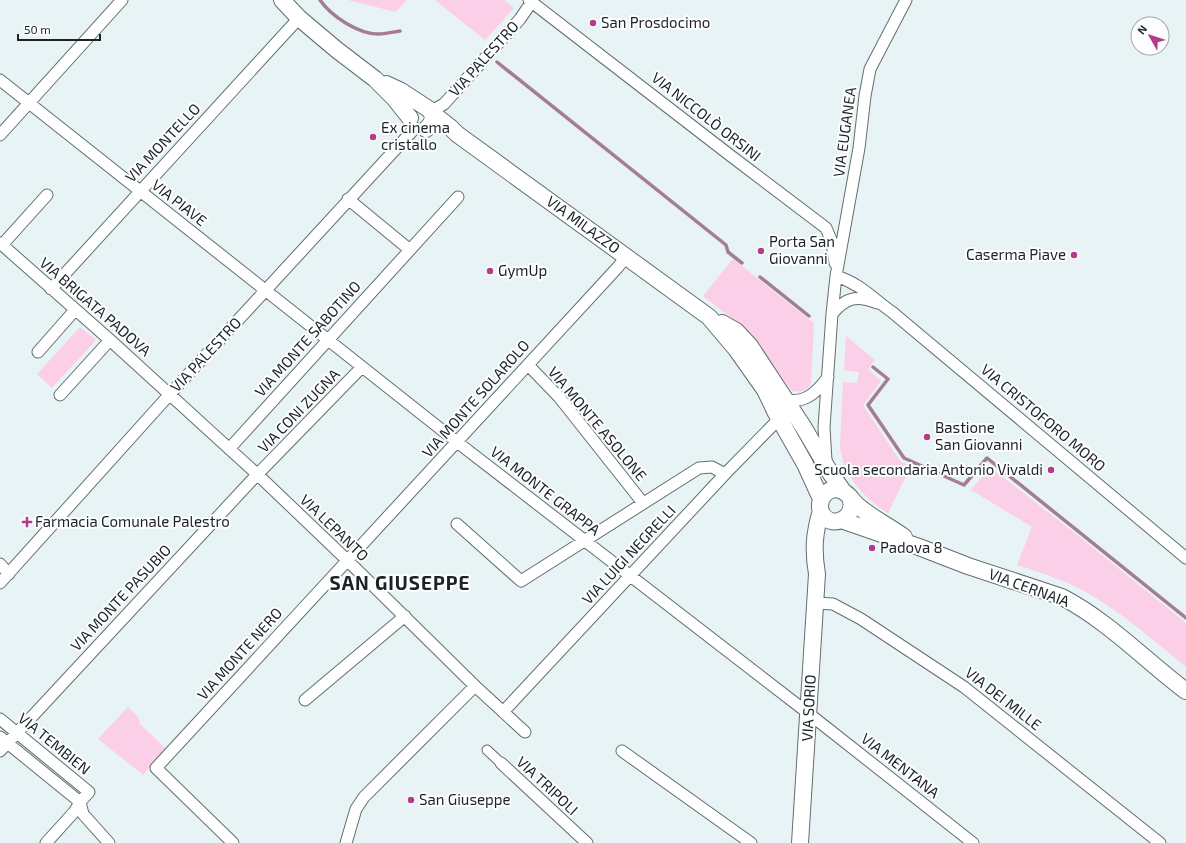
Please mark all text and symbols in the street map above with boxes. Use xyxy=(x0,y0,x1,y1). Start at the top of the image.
place label: San Prosdocimo xyxy=(601,13,710,31)
scale bar xyxy=(18,16,100,42)
north arrow xyxy=(1130,16,1170,56)
street label: VIA PALESTRO xyxy=(445,17,522,100)
marker: San Prosdocimo xyxy=(588,18,598,28)
text: 50 m xyxy=(24,22,51,36)
text: N xyxy=(1134,22,1149,37)
street label: VIA NICCOLÒ ORSINI xyxy=(648,68,765,164)
street label: VIA EUGANEA xyxy=(829,85,859,178)
street label: VIA MONTELLO xyxy=(121,99,203,186)
place label: Ex cinema cristallo xyxy=(381,118,450,153)
marker: Ex cinema cristallo xyxy=(368,132,378,142)
street label: VIA PIAVE xyxy=(149,175,211,229)
street label: VIA MILAZZO xyxy=(543,192,624,257)
place label: Porta San Giovanni xyxy=(769,232,835,267)
place label: Caserma Piave xyxy=(966,245,1066,263)
marker: Porta San Giovanni xyxy=(756,246,766,256)
marker: Caserma Piave xyxy=(1069,250,1079,260)
street label: VIA BRIGATA PADOVA xyxy=(36,253,155,360)
place label: GymUp xyxy=(498,261,547,279)
marker: GymUp xyxy=(485,266,495,276)
street label: VIA MONTE SABOTINO xyxy=(250,277,364,400)
street label: VIA PALESTRO xyxy=(166,313,244,395)
street label: VIA MONTE SOLAROLO xyxy=(418,336,533,461)
street label: VIA CRISTOFORO MORO xyxy=(978,360,1110,475)
street label: VIA MONTE ASOLONE xyxy=(545,363,651,484)
street label: VIA CONI ZUGNA xyxy=(254,364,343,456)
place label: Bastione San Giovanni xyxy=(935,418,1023,453)
marker: Bastione San Giovanni xyxy=(922,432,932,442)
street label: VIA MONTE GRAPPA xyxy=(487,442,605,539)
place label: Scuola secondaria Antonio Vivaldi xyxy=(814,460,1043,478)
marker: Scuola secondaria Antonio Vivaldi xyxy=(1046,465,1056,475)
street label: VIA LEPANTO xyxy=(297,490,373,564)
street label: VIA LUIGI NEGRELLI xyxy=(578,501,679,608)
place label: Farmacia Comunale Palestro xyxy=(35,512,230,530)
marker: Farmacia Comunale Palestro xyxy=(22,517,32,527)
place label: Padova 8 xyxy=(880,538,943,556)
street label: VIA MONTE PASUBIO xyxy=(66,540,174,654)
marker: Padova 8 xyxy=(867,543,877,553)
street label: VIA CERNAIA xyxy=(986,564,1073,610)
district label: SAN GIUSEPPE xyxy=(330,571,470,594)
street label: VIA MONTE NERO xyxy=(193,604,285,703)
street label: VIA DEI MILLE xyxy=(962,663,1045,734)
street label: VIA SORIO xyxy=(797,674,819,742)
street label: VIA TEMBIEN xyxy=(15,709,94,778)
street label: VIA MENTANA xyxy=(858,729,944,802)
street label: VIA TRIPOLI xyxy=(513,752,582,818)
place label: San Giuseppe xyxy=(419,790,511,808)
marker: San Giuseppe xyxy=(406,795,416,805)

